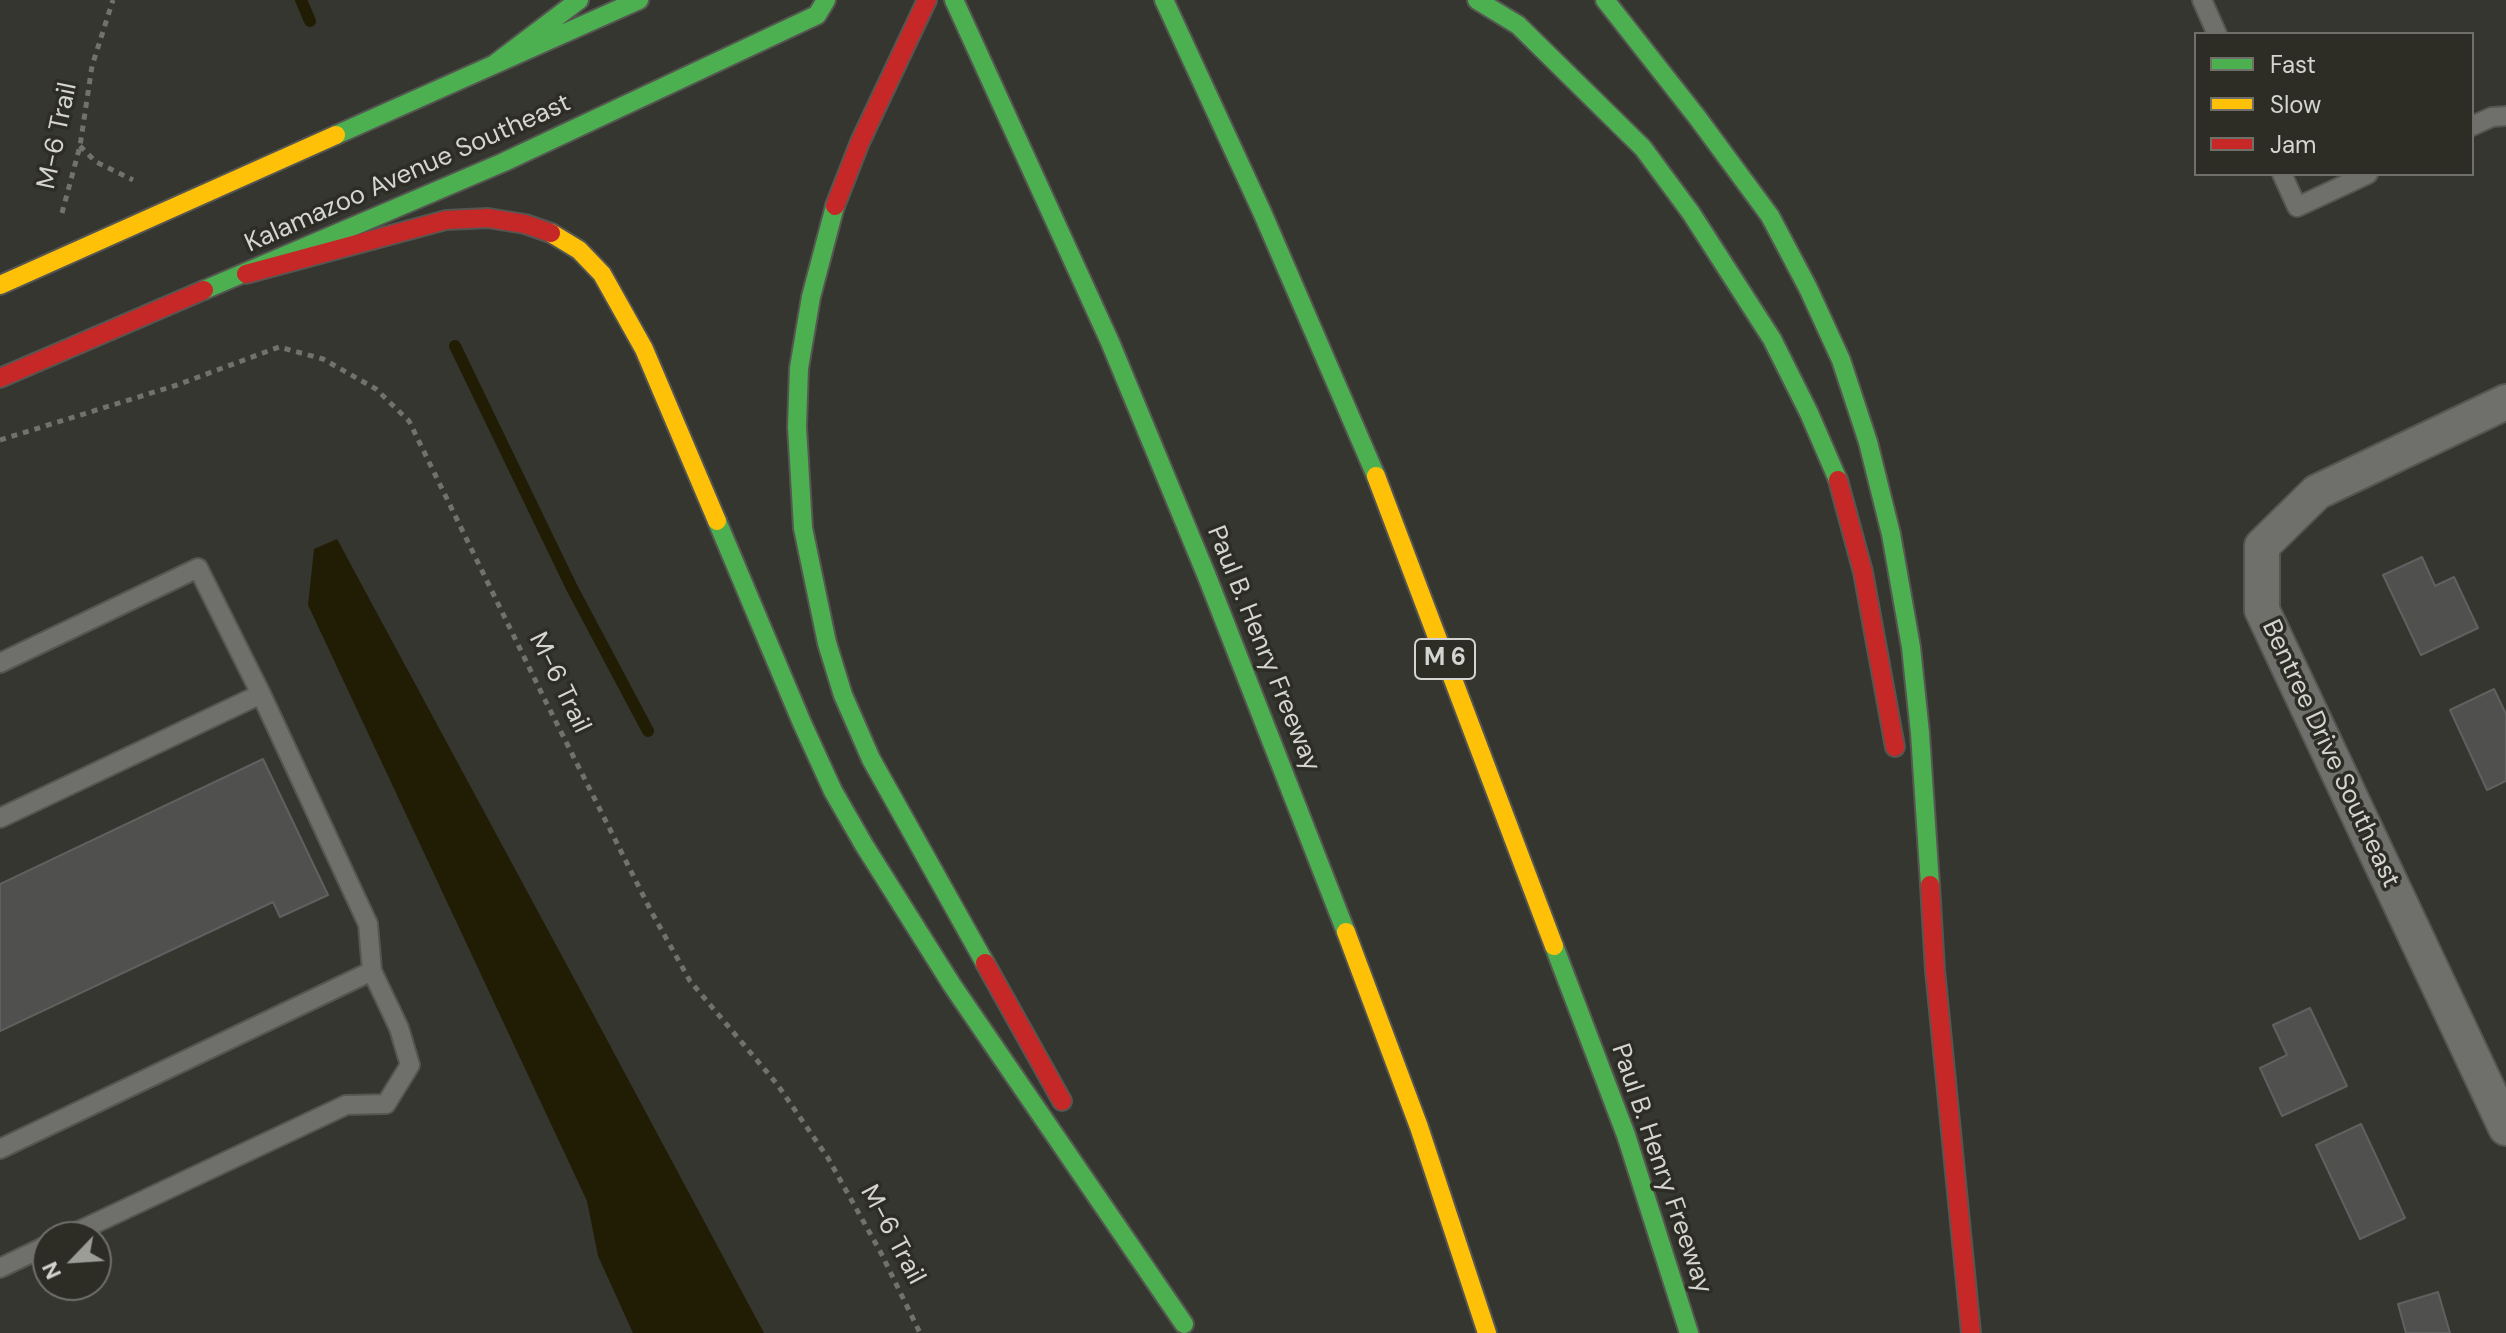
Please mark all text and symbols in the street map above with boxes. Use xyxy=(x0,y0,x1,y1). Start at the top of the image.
legend xyxy=(2194,32,2474,176)
text: Fast xyxy=(2270,49,2316,80)
street label: M-6 Trail xyxy=(32,80,84,192)
street label: Kalamazoo Avenue Southeast xyxy=(240,88,576,260)
text: Slow xyxy=(2270,89,2321,120)
text: Jam xyxy=(2270,129,2316,160)
street label: Paul B. Henry Freeway xyxy=(1199,522,1327,776)
street label: Bentree Drive Southeast xyxy=(2254,615,2406,893)
street label: M-6 Trail xyxy=(521,628,597,738)
road number: M 6 xyxy=(1415,639,1475,679)
street label: Paul B. Henry Freeway xyxy=(1604,1040,1718,1298)
street label: M-6 Trail xyxy=(853,1180,931,1290)
north arrow xyxy=(32,1221,112,1301)
text: N xyxy=(35,1257,68,1284)

